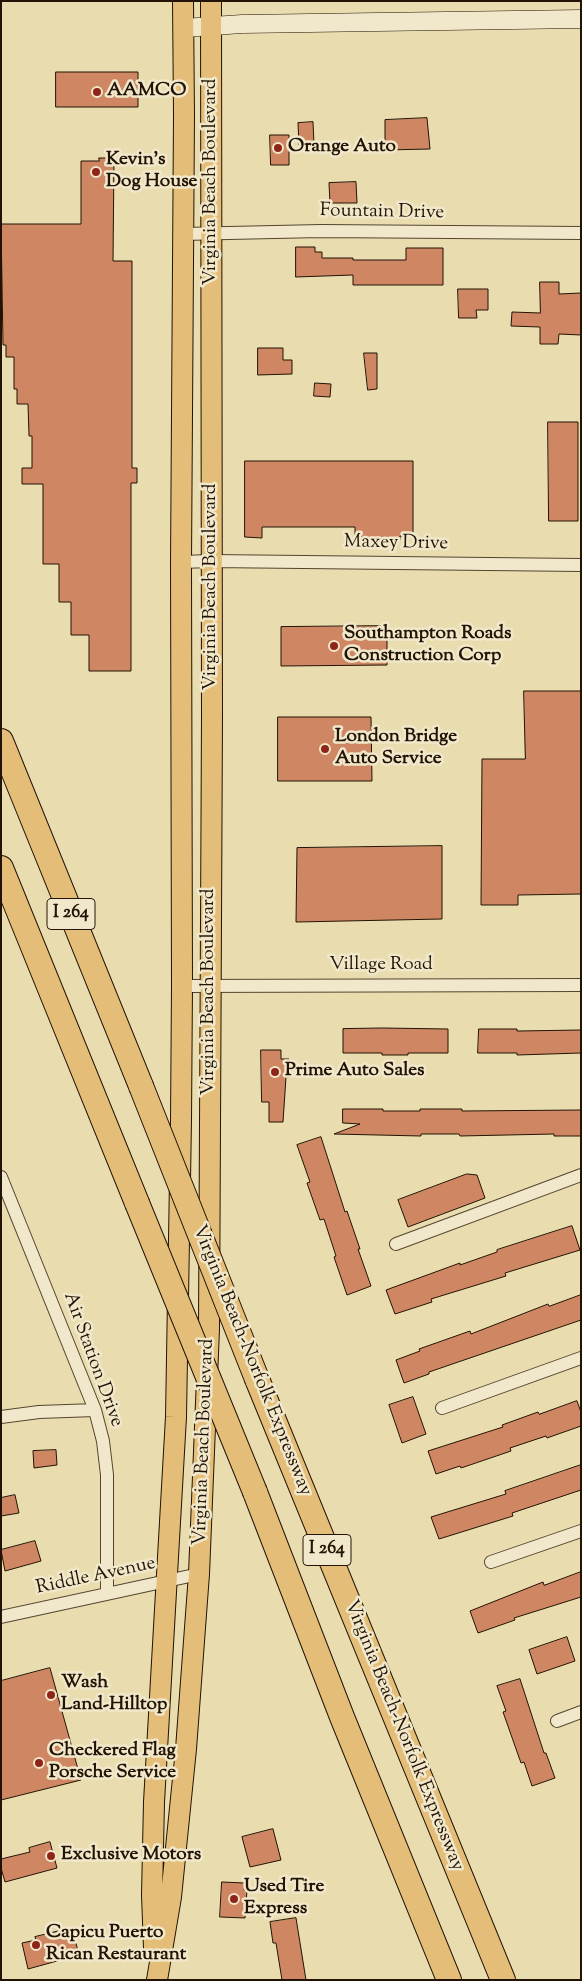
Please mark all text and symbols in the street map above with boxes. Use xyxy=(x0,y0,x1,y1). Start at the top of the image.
street label: Virginia Beach Boulevard xyxy=(201,78,223,286)
place label: AAMCO xyxy=(107,81,187,103)
marker: AAMCO xyxy=(91,86,103,98)
place label: Orange Auto xyxy=(288,137,396,159)
marker: Orange Auto xyxy=(272,142,284,154)
place label: Kevin's Dog House xyxy=(106,150,197,194)
marker: Kevin's Dog House xyxy=(90,166,102,178)
street label: Fountain Drive xyxy=(320,201,444,225)
street label: Virginia Beach Boulevard xyxy=(201,483,223,691)
street label: Maxey Drive xyxy=(344,532,448,556)
place label: Southampton Roads Construction Corp xyxy=(344,624,511,668)
marker: Southampton Roads Construction Corp xyxy=(328,640,340,652)
place label: London Bridge Auto Service xyxy=(335,727,457,771)
marker: London Bridge Auto Service xyxy=(319,743,331,755)
street label: Virginia Beach Boulevard xyxy=(199,888,221,1096)
road number: I 264 xyxy=(47,899,95,930)
street label: Village Road xyxy=(329,955,433,977)
place label: Prime Auto Sales xyxy=(285,1061,425,1083)
marker: Prime Auto Sales xyxy=(269,1066,281,1078)
street label: Virginia Beach-Norfolk Expressway xyxy=(186,1222,316,1500)
street label: Air Station Drive xyxy=(57,1290,127,1430)
street label: Virginia Beach Boulevard xyxy=(190,1338,220,1546)
road number: I 264 xyxy=(303,1534,351,1566)
street label: Riddle Avenue xyxy=(34,1553,158,1601)
street label: Virginia Beach-Norfolk Expressway xyxy=(338,1597,468,1875)
place label: Wash Land-Hilltop xyxy=(61,1673,167,1717)
marker: Wash Land-Hilltop xyxy=(45,1689,57,1701)
place label: Checkered Flag Porsche Service xyxy=(49,1741,176,1785)
marker: Checkered Flag Porsche Service xyxy=(33,1757,45,1769)
place label: Exclusive Motors xyxy=(61,1845,201,1867)
marker: Exclusive Motors xyxy=(45,1850,57,1862)
place label: Used Tire Express xyxy=(244,1877,324,1921)
marker: Used Tire Express xyxy=(228,1893,240,1905)
place label: Capicu Puerto Rican Restaurant xyxy=(46,1923,186,1967)
marker: Capicu Puerto Rican Restaurant xyxy=(30,1939,42,1951)

